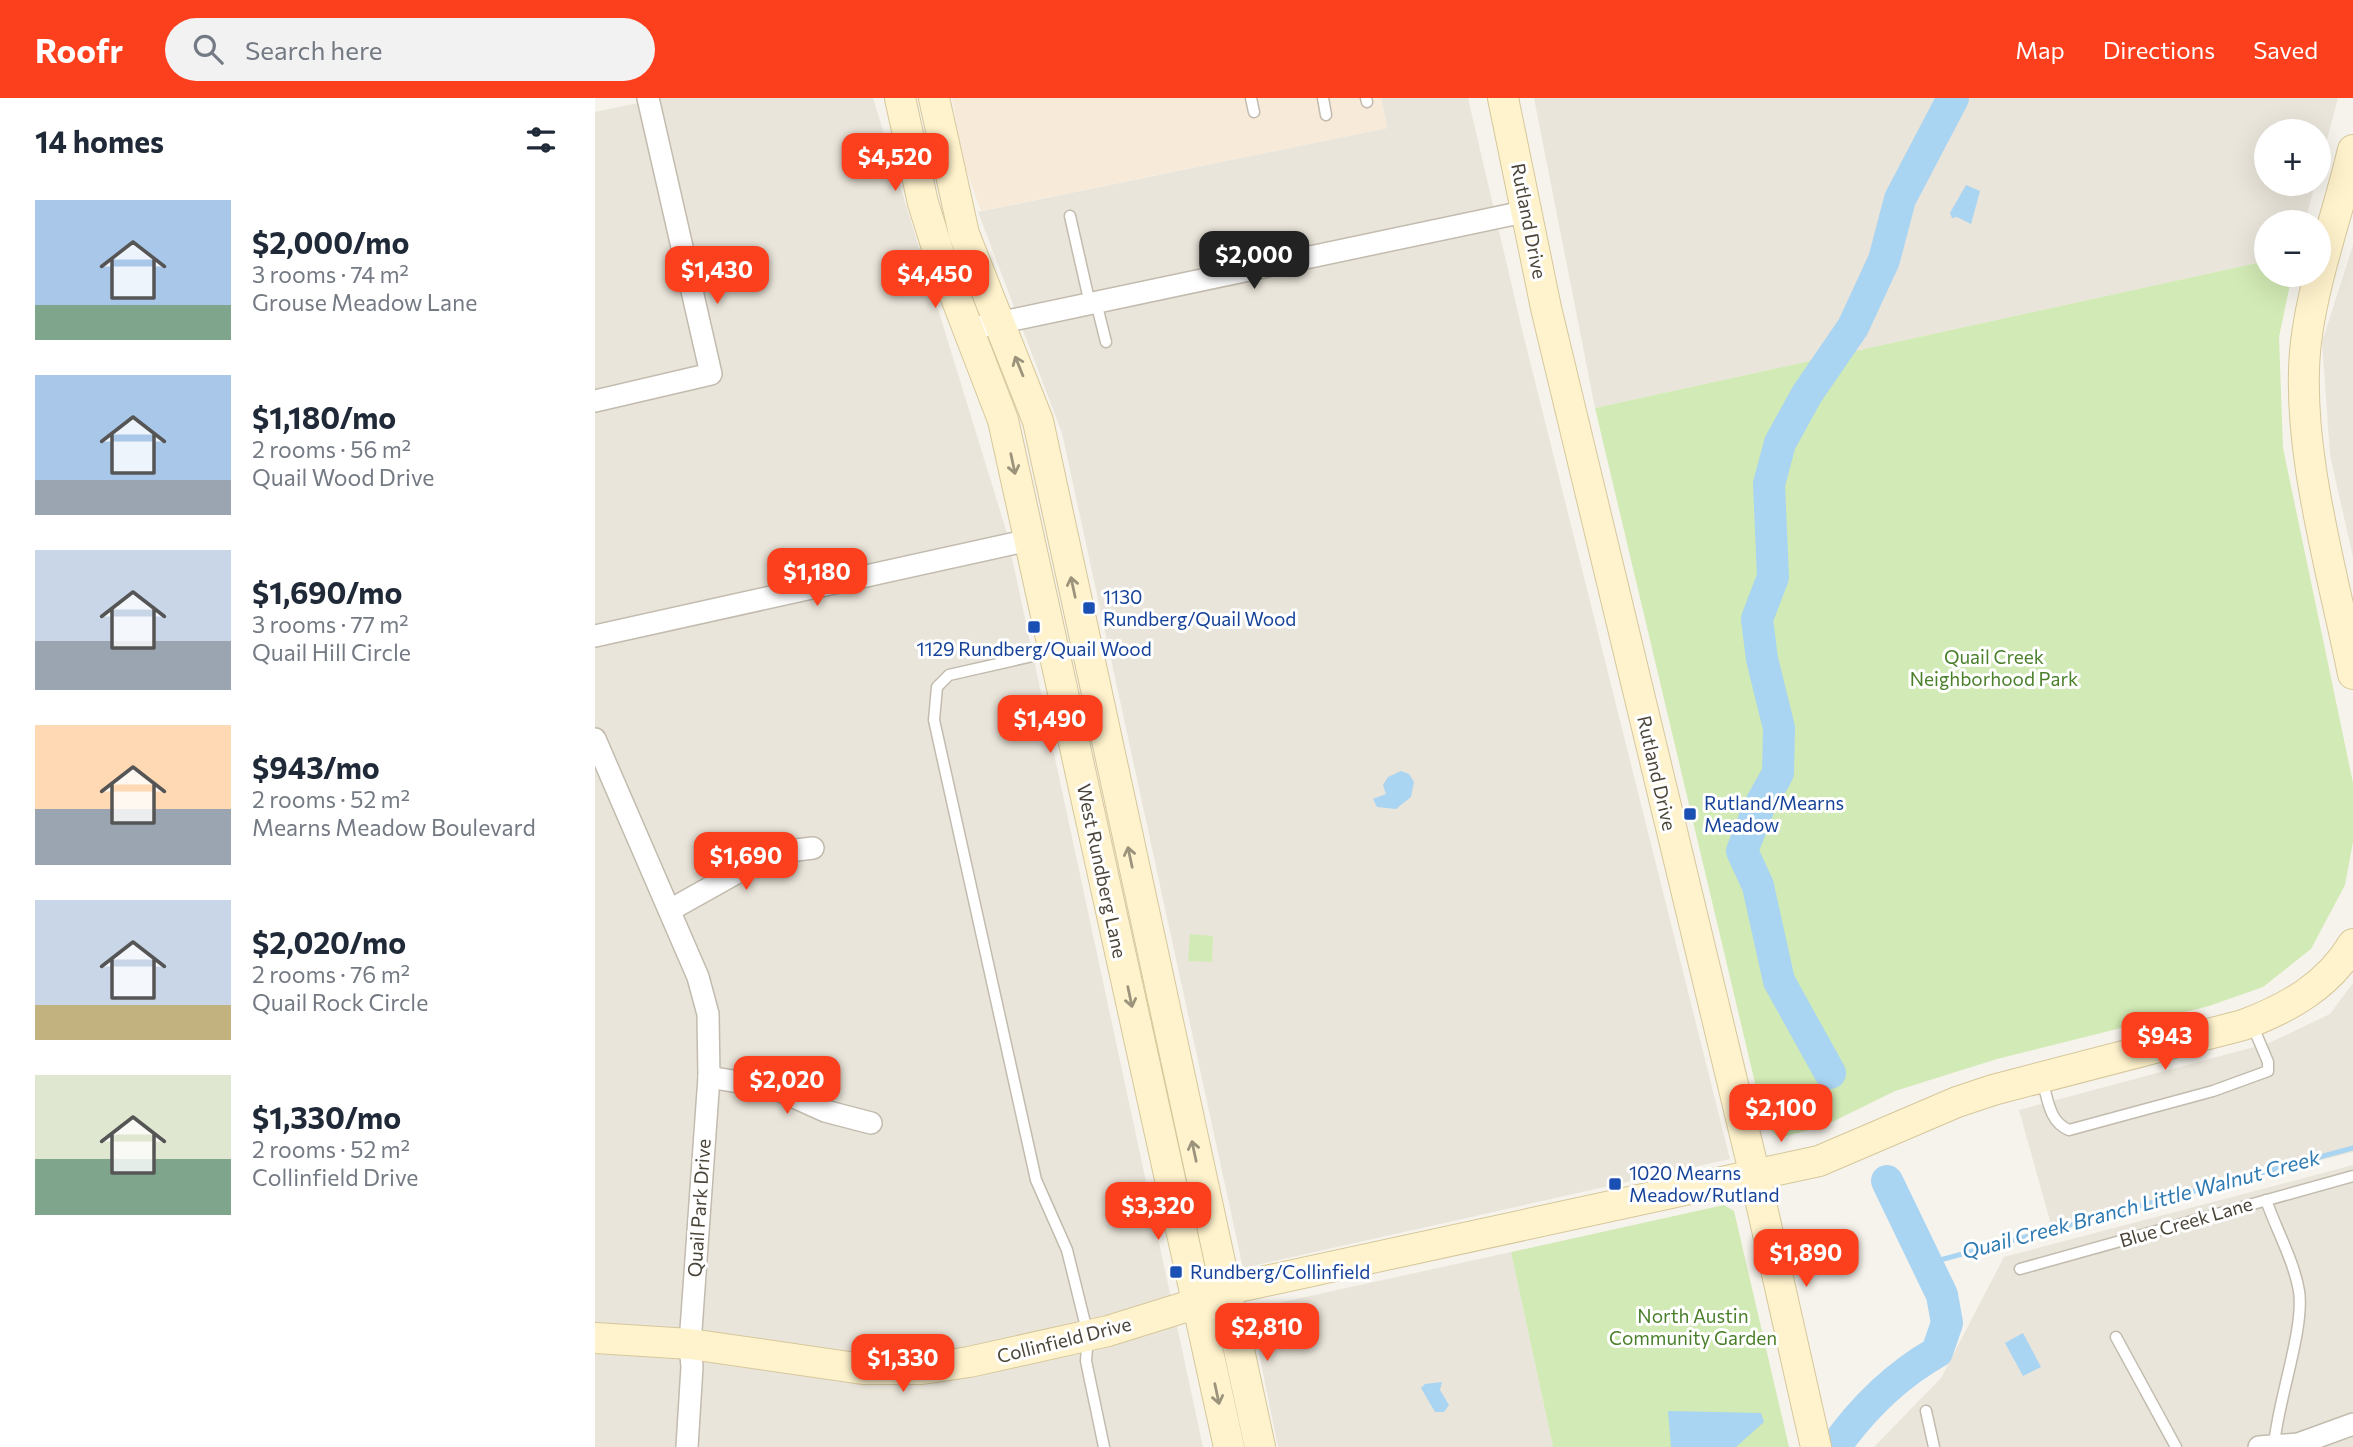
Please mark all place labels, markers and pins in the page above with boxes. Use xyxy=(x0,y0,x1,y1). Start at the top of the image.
pin: $4,520 xyxy=(838,134,952,193)
pin: $2,000 xyxy=(1197,232,1311,291)
pin: $1,430 xyxy=(660,246,774,306)
pin: $4,450 xyxy=(878,250,992,310)
pin: $1,180 xyxy=(760,548,874,608)
place label: 1130 Rundberg/Quail Wood xyxy=(1103,585,1296,630)
marker: 1130 Rundberg/Quail Wood xyxy=(1081,600,1097,616)
marker: 1129 Rundberg/Quail Wood xyxy=(1026,619,1042,635)
place label: 1129 Rundberg/Quail Wood xyxy=(916,637,1152,660)
pin: $1,490 xyxy=(993,696,1107,755)
place label: Rutland/Mearns Meadow xyxy=(1704,791,1844,836)
marker: Rutland/Mearns Meadow xyxy=(1682,806,1698,822)
pin: $1,690 xyxy=(689,832,803,892)
pin: $943 xyxy=(2124,1012,2206,1072)
pin: $2,020 xyxy=(730,1056,844,1116)
pin: $2,100 xyxy=(1724,1084,1838,1144)
place label: 1020 Mearns Meadow/Rutland xyxy=(1629,1161,1779,1206)
marker: 1020 Mearns Meadow/Rutland xyxy=(1607,1176,1623,1192)
pin: $3,320 xyxy=(1101,1182,1215,1242)
pin: $1,890 xyxy=(1749,1230,1863,1289)
place label: Rundberg/Collinfield xyxy=(1190,1260,1370,1283)
marker: Rundberg/Collinfield xyxy=(1168,1264,1184,1280)
pin: $2,810 xyxy=(1210,1304,1324,1363)
pin: $1,330 xyxy=(846,1334,960,1394)

